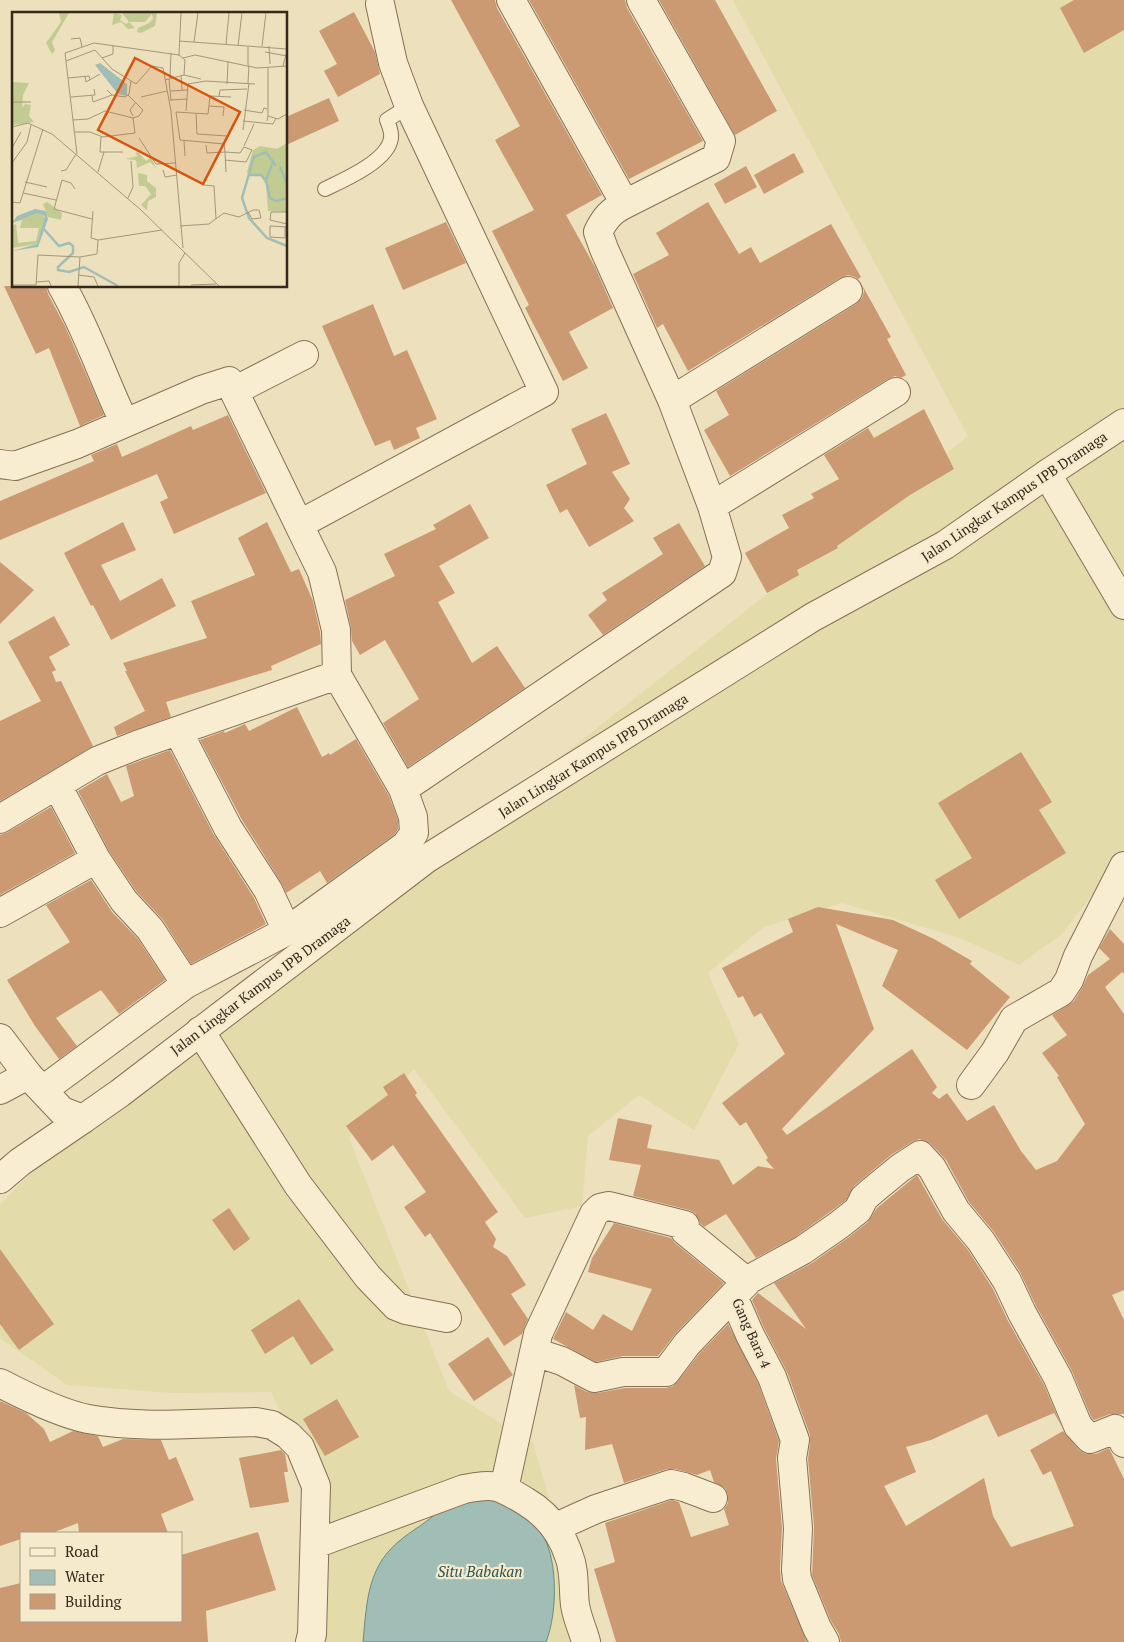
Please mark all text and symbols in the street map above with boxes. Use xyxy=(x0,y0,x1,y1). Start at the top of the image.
inset map xyxy=(12,12,288,288)
street label: Jalan Lingkar Kampus IPB Dramaga xyxy=(917,427,1111,565)
street label: Jalan Lingkar Kampus IPB Dramaga xyxy=(495,689,691,821)
street label: Jalan Lingkar Kampus IPB Dramaga xyxy=(166,911,354,1059)
street label: Gang Bara 4 xyxy=(728,1295,776,1372)
legend xyxy=(20,1532,182,1622)
text: Road xyxy=(65,1541,98,1561)
water label: Situ Babakan xyxy=(437,1561,523,1581)
text: Water xyxy=(65,1566,105,1586)
text: Building xyxy=(65,1591,123,1611)

